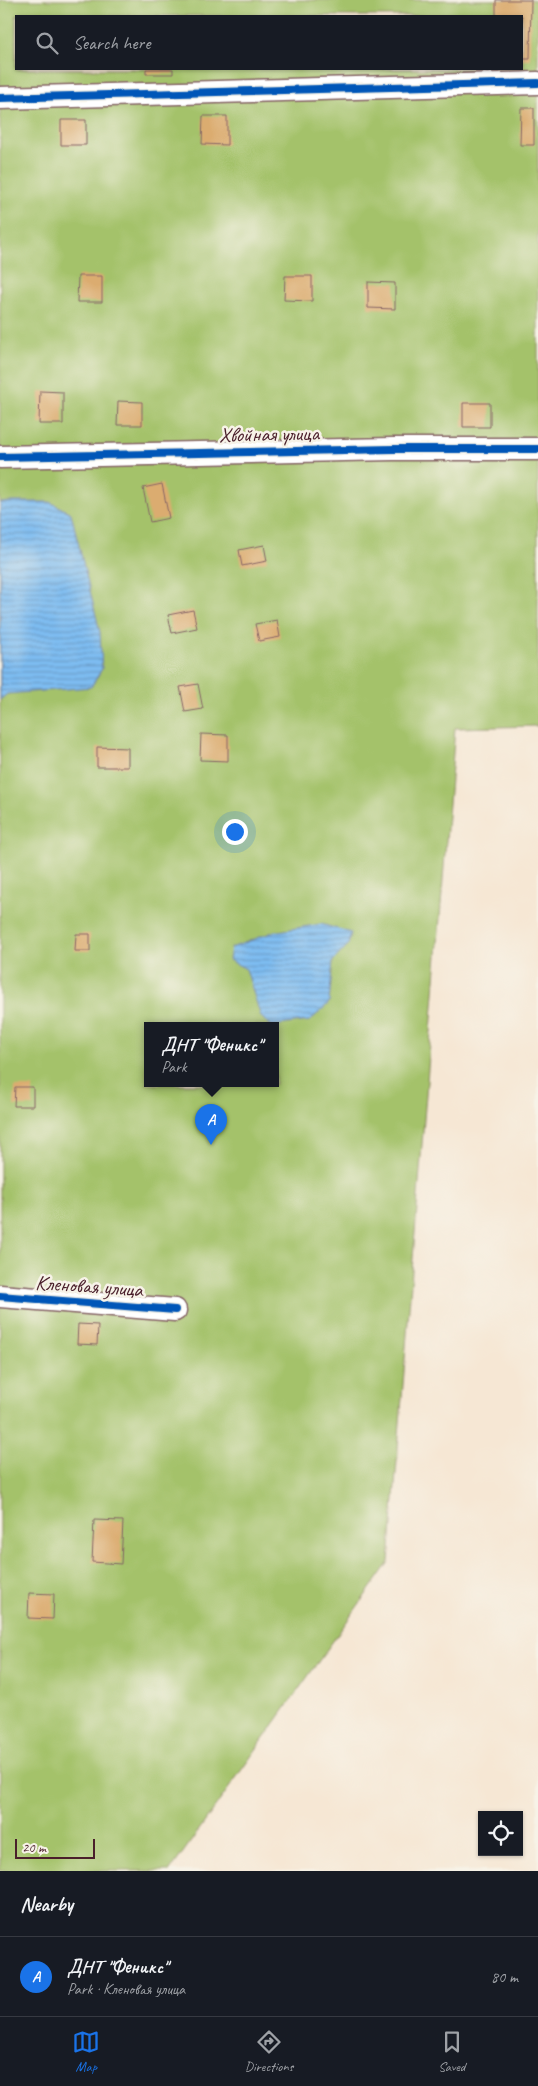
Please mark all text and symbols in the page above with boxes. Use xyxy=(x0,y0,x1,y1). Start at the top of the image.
search box xyxy=(15,15,523,70)
icon: search xyxy=(33,29,61,57)
text: Search here xyxy=(73,31,150,55)
street label: Хвойная улица xyxy=(219,420,321,448)
your location xyxy=(222,819,248,845)
popup xyxy=(144,1022,279,1087)
text: ДНТ "Феникс" xyxy=(161,1033,262,1057)
text: Park xyxy=(161,1057,187,1077)
pin: A xyxy=(195,1104,227,1145)
street label: Кленовая улица xyxy=(34,1269,145,1303)
map controls xyxy=(478,1811,523,1856)
button: locate xyxy=(478,1811,523,1856)
scale bar xyxy=(15,1836,95,1859)
text: 20 m xyxy=(22,1839,46,1856)
text: Nearby xyxy=(20,1891,73,1917)
text: ДНТ "Феникс" xyxy=(67,1955,168,1979)
text: A xyxy=(32,1967,40,1987)
text: 80 m xyxy=(491,1967,518,1987)
text: Park · Кленовая улица xyxy=(67,1979,185,1999)
tab: Map xyxy=(72,2028,100,2075)
tab: Directions xyxy=(245,2028,293,2075)
tab: Saved xyxy=(438,2028,466,2075)

